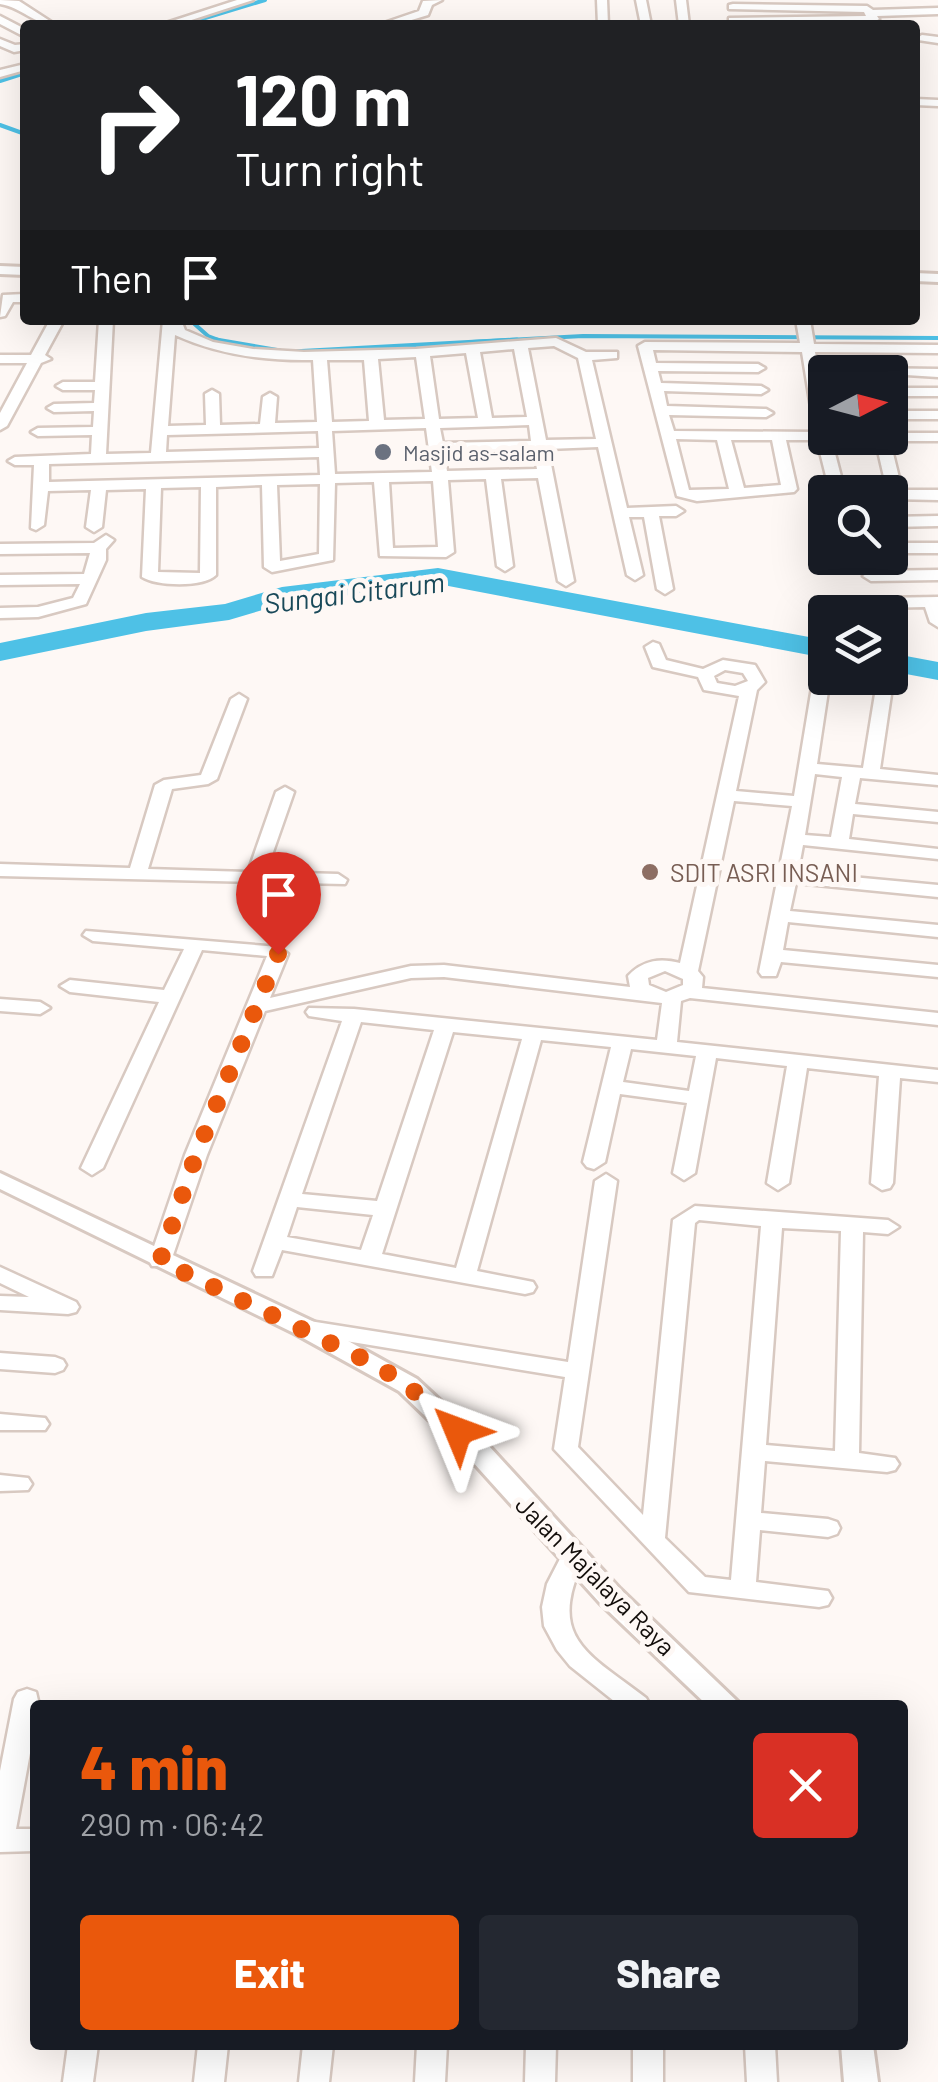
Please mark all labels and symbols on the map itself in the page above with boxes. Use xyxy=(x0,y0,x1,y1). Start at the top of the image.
north arrow xyxy=(808,355,908,455)
place label: Masjid as-salam xyxy=(403,439,555,465)
marker: Masjid as-salam xyxy=(372,441,394,463)
water label: Sungai Citarum xyxy=(262,564,446,620)
pin xyxy=(236,852,321,955)
place label: SDIT ASRI INSANI xyxy=(670,857,858,887)
marker: SDIT ASRI INSANI xyxy=(639,861,661,883)
position arrow xyxy=(406,1379,510,1483)
street label: Jalan Majalaya Raya xyxy=(510,1489,682,1661)

